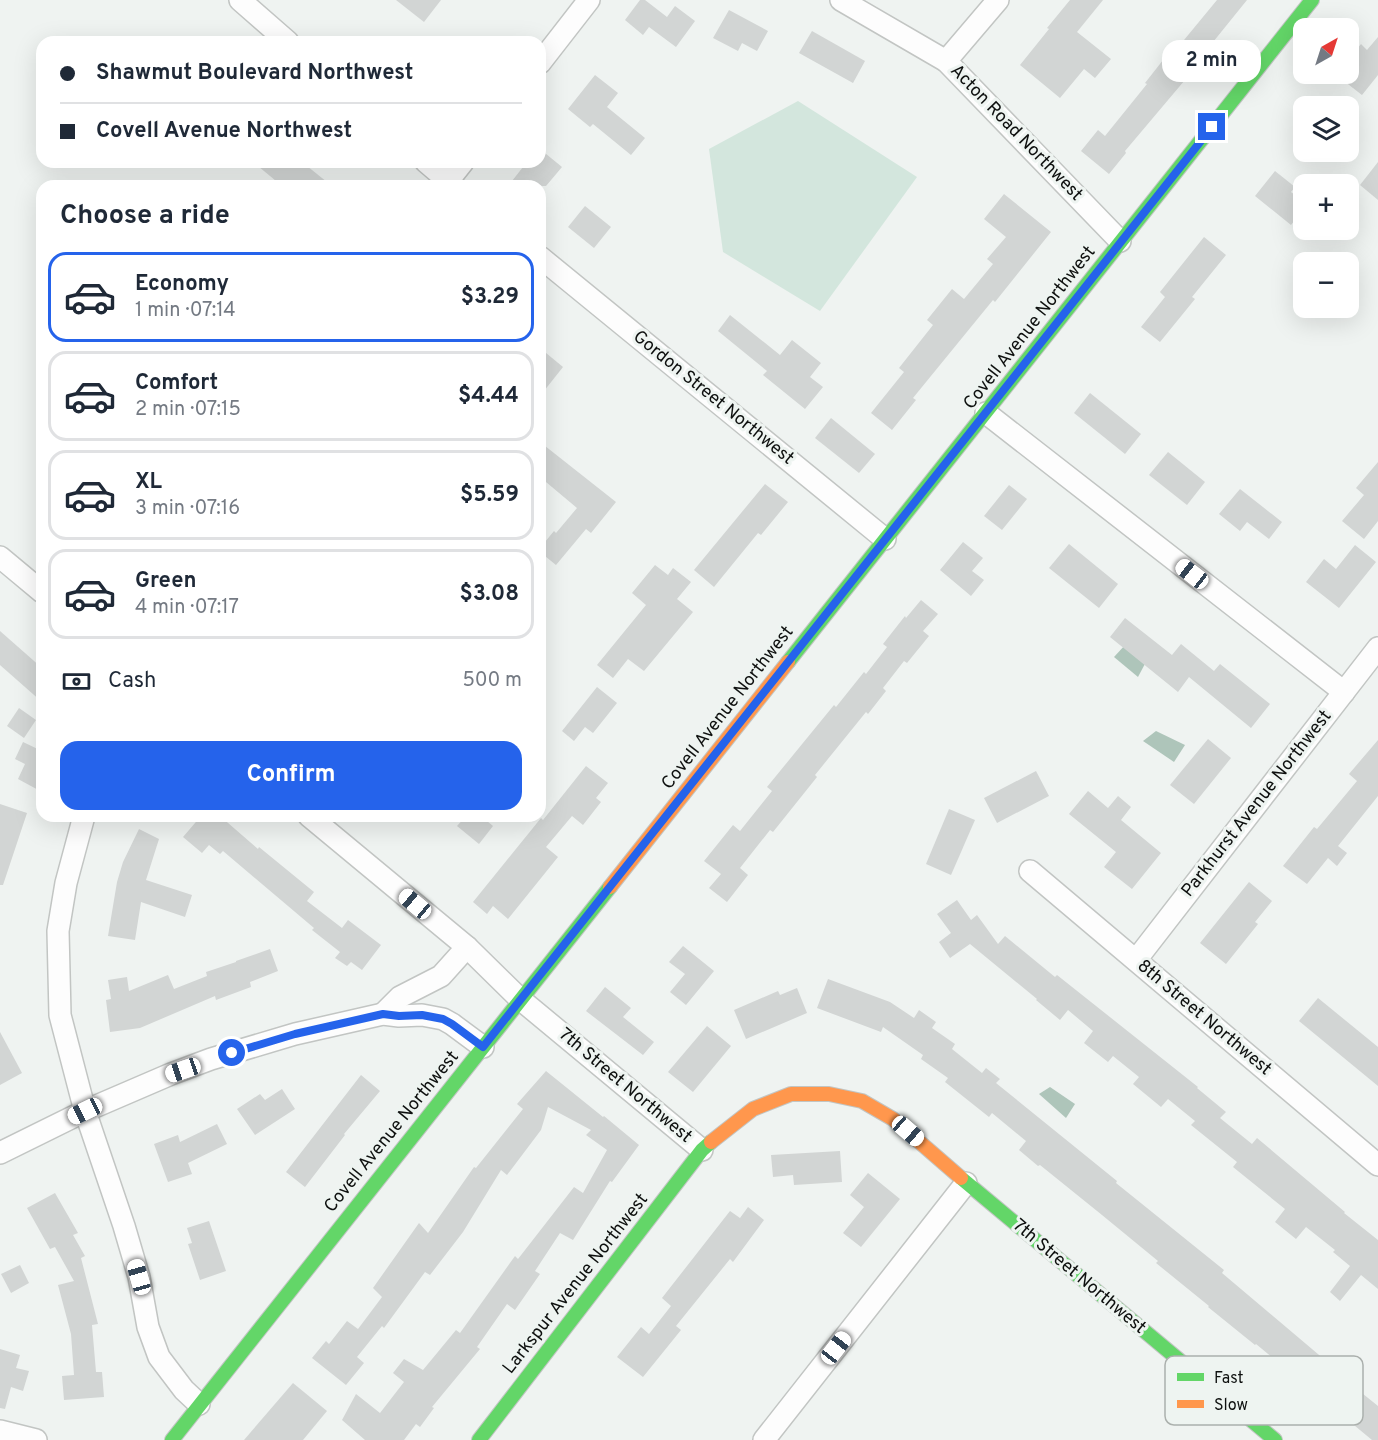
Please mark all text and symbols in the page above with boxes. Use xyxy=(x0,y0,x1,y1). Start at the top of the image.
north arrow xyxy=(1293,18,1359,84)
map controls xyxy=(1293,18,1359,318)
callout: 2 min xyxy=(1162,40,1262,82)
text: 2 min xyxy=(1185,48,1238,74)
text: Shawmut Boulevard Northwest xyxy=(96,60,414,87)
street label: Acton Road Northwest xyxy=(945,60,1087,206)
button: layers xyxy=(1293,96,1359,162)
route end xyxy=(1198,113,1225,140)
text: Covell Avenue Northwest xyxy=(96,118,352,145)
button: + xyxy=(1293,174,1359,240)
text: Choose a ride xyxy=(60,199,230,233)
street label: Covell Avenue Northwest xyxy=(959,242,1101,414)
button: − xyxy=(1293,252,1359,318)
icon: car xyxy=(63,270,117,324)
text: Economy xyxy=(135,271,229,298)
text: $3.29 xyxy=(461,284,519,311)
text: 1 min · 07:14 xyxy=(135,298,236,324)
street label: Gordon Street Northwest xyxy=(628,326,798,470)
icon: car xyxy=(63,369,117,423)
text: Comfort xyxy=(135,370,218,397)
text: $4.44 xyxy=(458,383,519,410)
text: 2 min · 07:15 xyxy=(135,397,241,423)
icon: car xyxy=(63,468,117,522)
text: XL xyxy=(135,469,162,496)
text: $5.59 xyxy=(460,482,519,509)
text: 3 min · 07:16 xyxy=(135,496,240,522)
car xyxy=(1172,556,1212,592)
icon: car xyxy=(63,567,117,621)
text: Green xyxy=(135,568,197,595)
text: $3.08 xyxy=(459,581,519,608)
text: 4 min · 07:17 xyxy=(135,595,239,621)
street label: Covell Avenue Northwest xyxy=(657,622,799,794)
icon: cash xyxy=(60,665,93,698)
text: Cash xyxy=(108,668,157,695)
text: 500 m xyxy=(462,668,522,694)
street label: Parkhurst Avenue Northwest xyxy=(1177,706,1337,902)
button: Confirm xyxy=(60,741,522,810)
car xyxy=(395,886,435,922)
street label: 8th Street Northwest xyxy=(1132,955,1276,1081)
street label: 7th Street Northwest xyxy=(554,1023,696,1149)
route start xyxy=(218,1039,245,1066)
street label: Covell Avenue Northwest xyxy=(320,1046,464,1218)
car xyxy=(163,1056,203,1084)
car xyxy=(65,1095,105,1127)
car xyxy=(889,1112,927,1150)
street label: Larkspur Avenue Northwest xyxy=(498,1189,654,1379)
street label: 7th Street Northwest xyxy=(1008,1214,1150,1340)
car xyxy=(125,1257,153,1297)
car xyxy=(818,1328,854,1368)
legend xyxy=(1165,1356,1363,1425)
text: Fast xyxy=(1214,1369,1244,1389)
text: Slow xyxy=(1214,1396,1248,1416)

